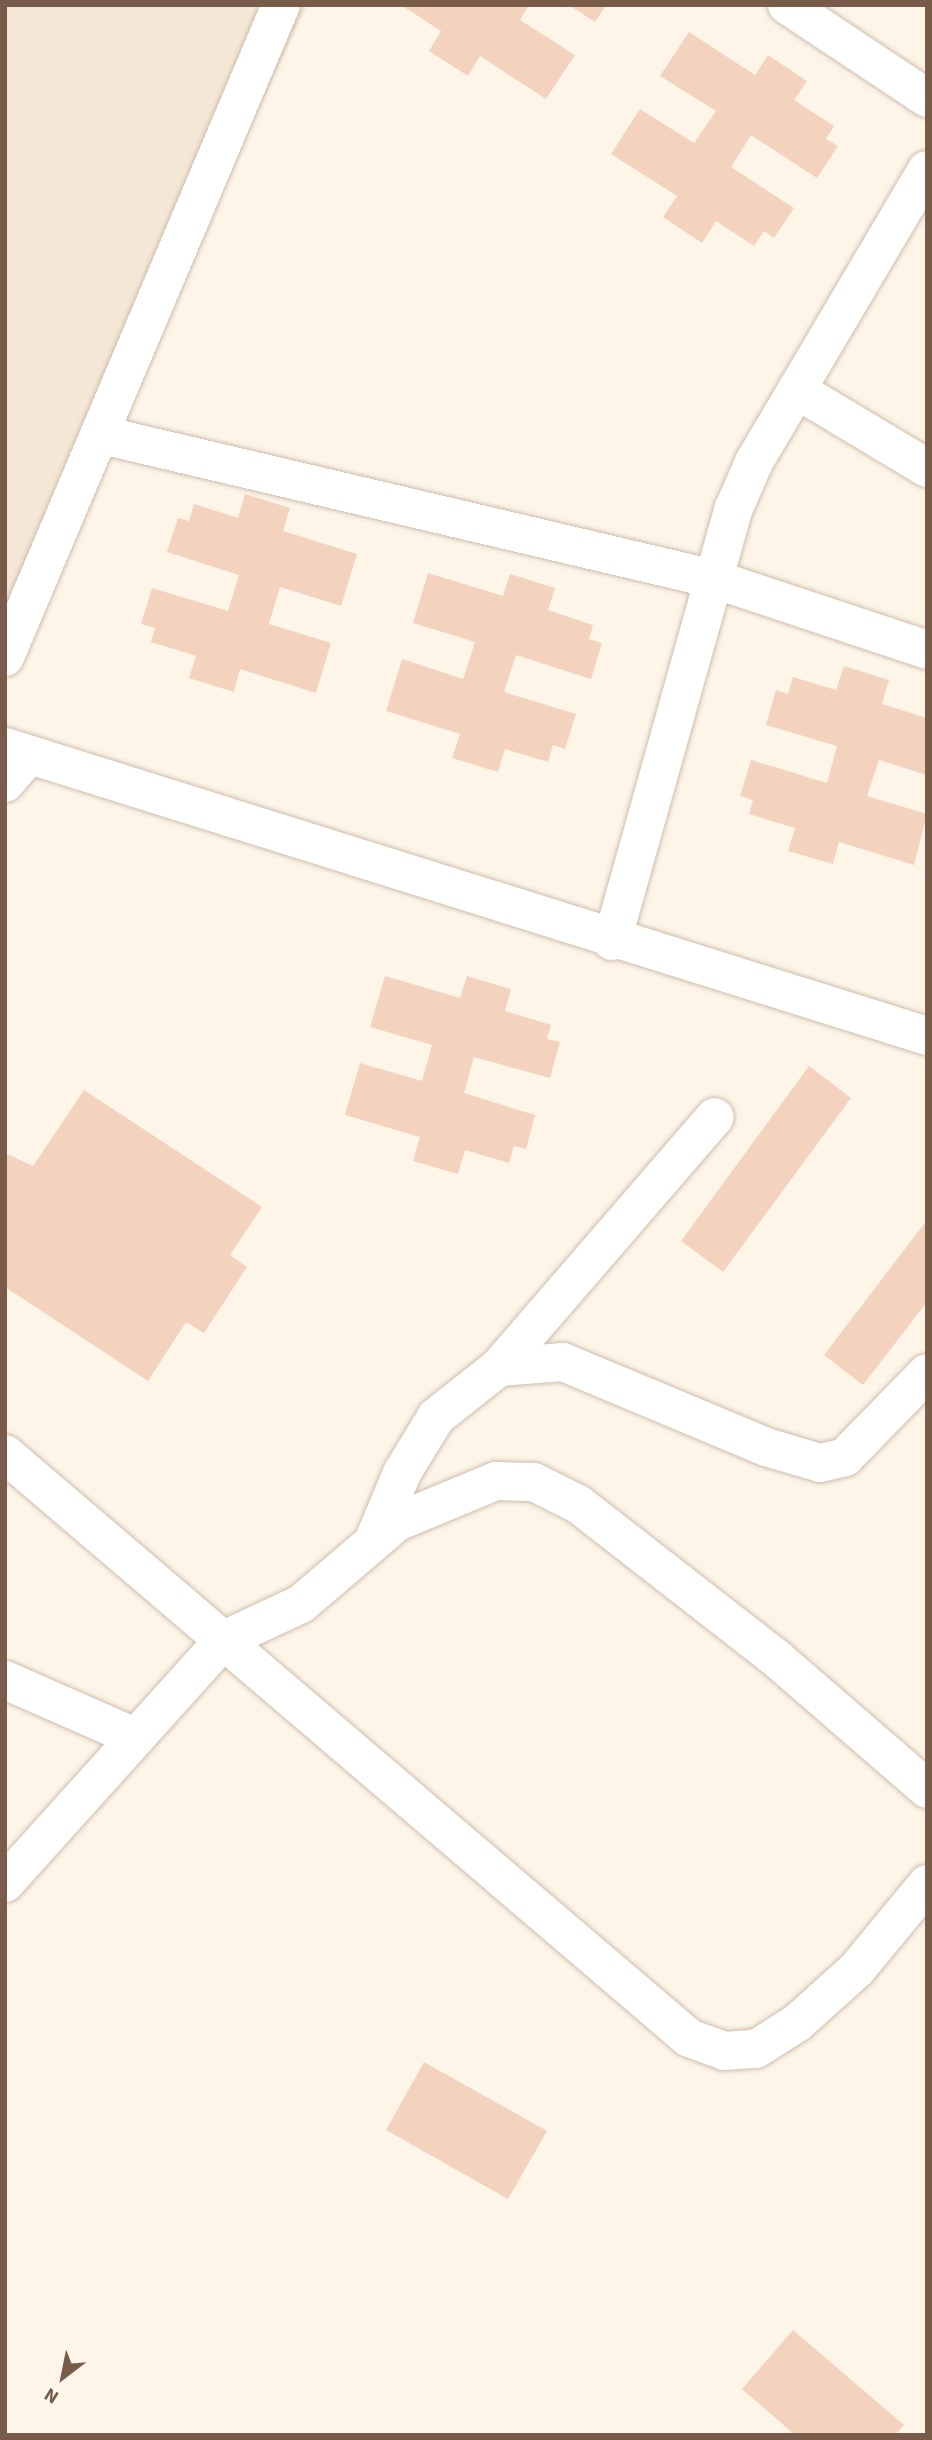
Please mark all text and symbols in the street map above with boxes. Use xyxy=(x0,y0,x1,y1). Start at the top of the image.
north arrow xyxy=(28,2342,98,2412)
text: N xyxy=(39,2380,64,2410)

